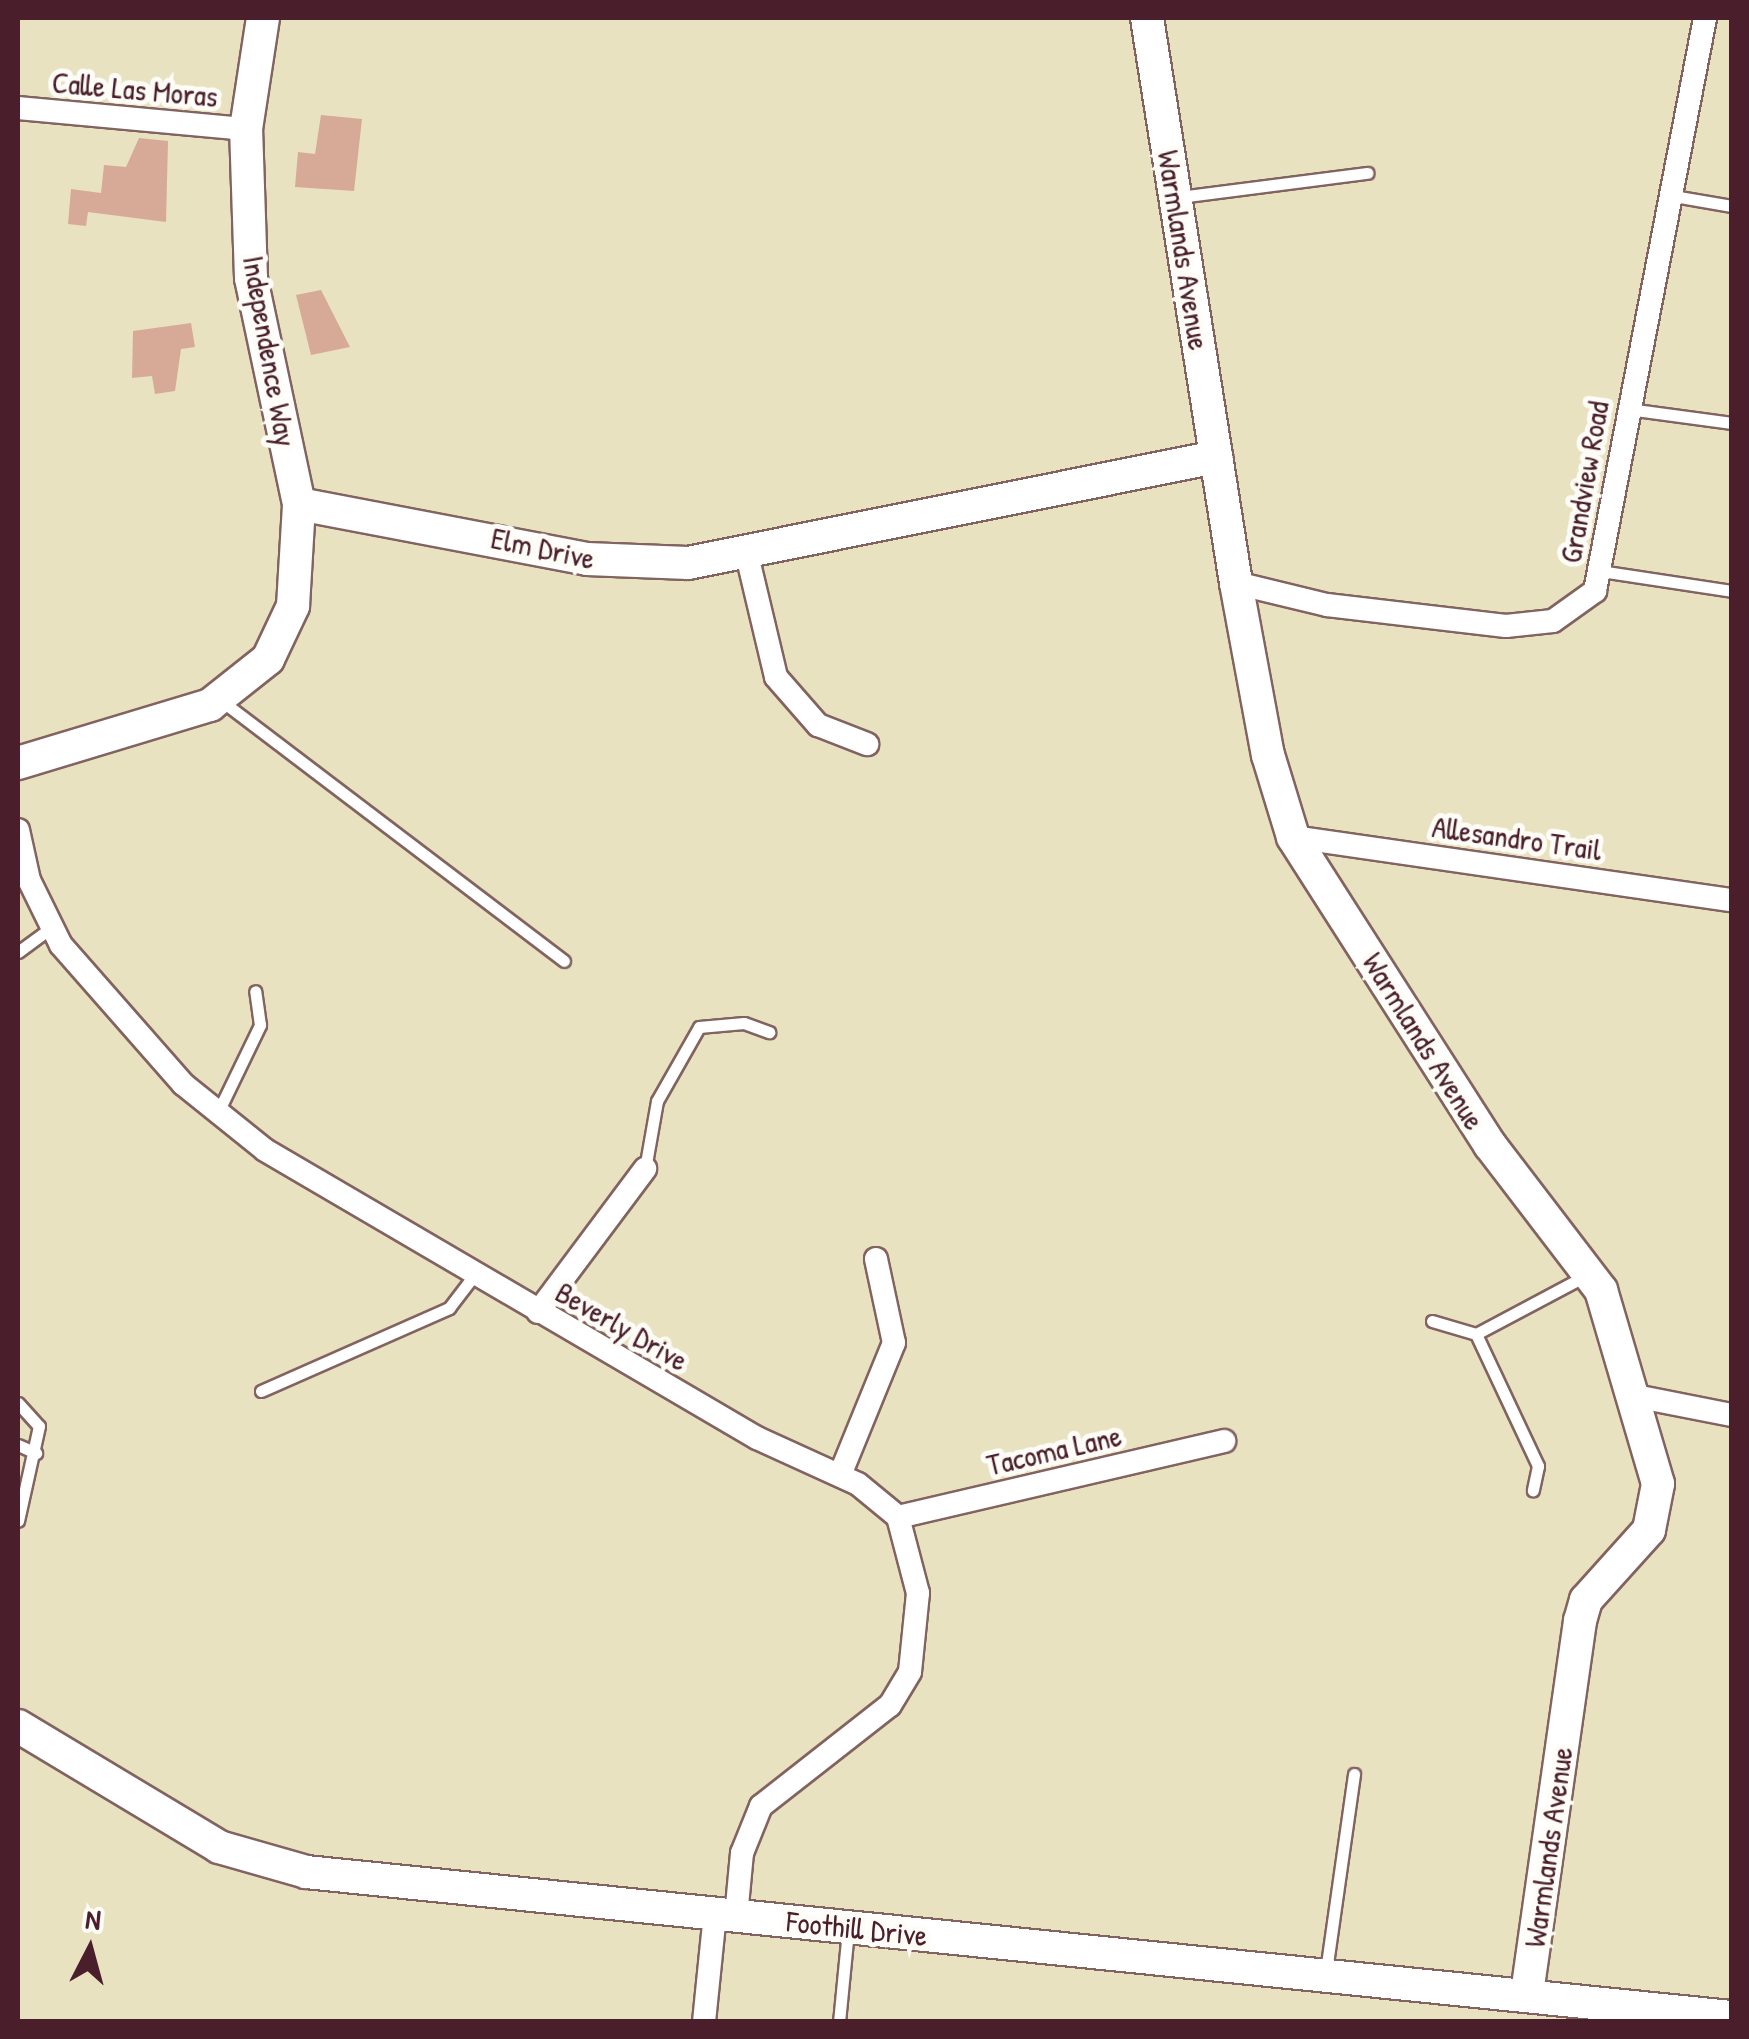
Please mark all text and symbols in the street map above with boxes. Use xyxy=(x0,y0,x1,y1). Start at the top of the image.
street label: Calle Las Moras xyxy=(51,64,219,114)
street label: Warmlands Avenue xyxy=(1150,148,1218,352)
street label: Independence Way xyxy=(235,253,305,449)
street label: Grandview Road xyxy=(1552,398,1616,566)
street label: Elm Drive xyxy=(488,519,598,577)
street label: Allesandro Trail xyxy=(1430,808,1604,868)
street label: Warmlands Avenue xyxy=(1355,946,1493,1136)
street label: Beverly Drive xyxy=(549,1274,695,1378)
street label: Tacoma Lane xyxy=(983,1417,1125,1483)
street label: Warmlands Avenue xyxy=(1516,1745,1580,1949)
north arrow xyxy=(40,1899,140,1999)
text: N xyxy=(84,1899,103,1939)
street label: Foothill Drive xyxy=(785,1903,929,1953)

